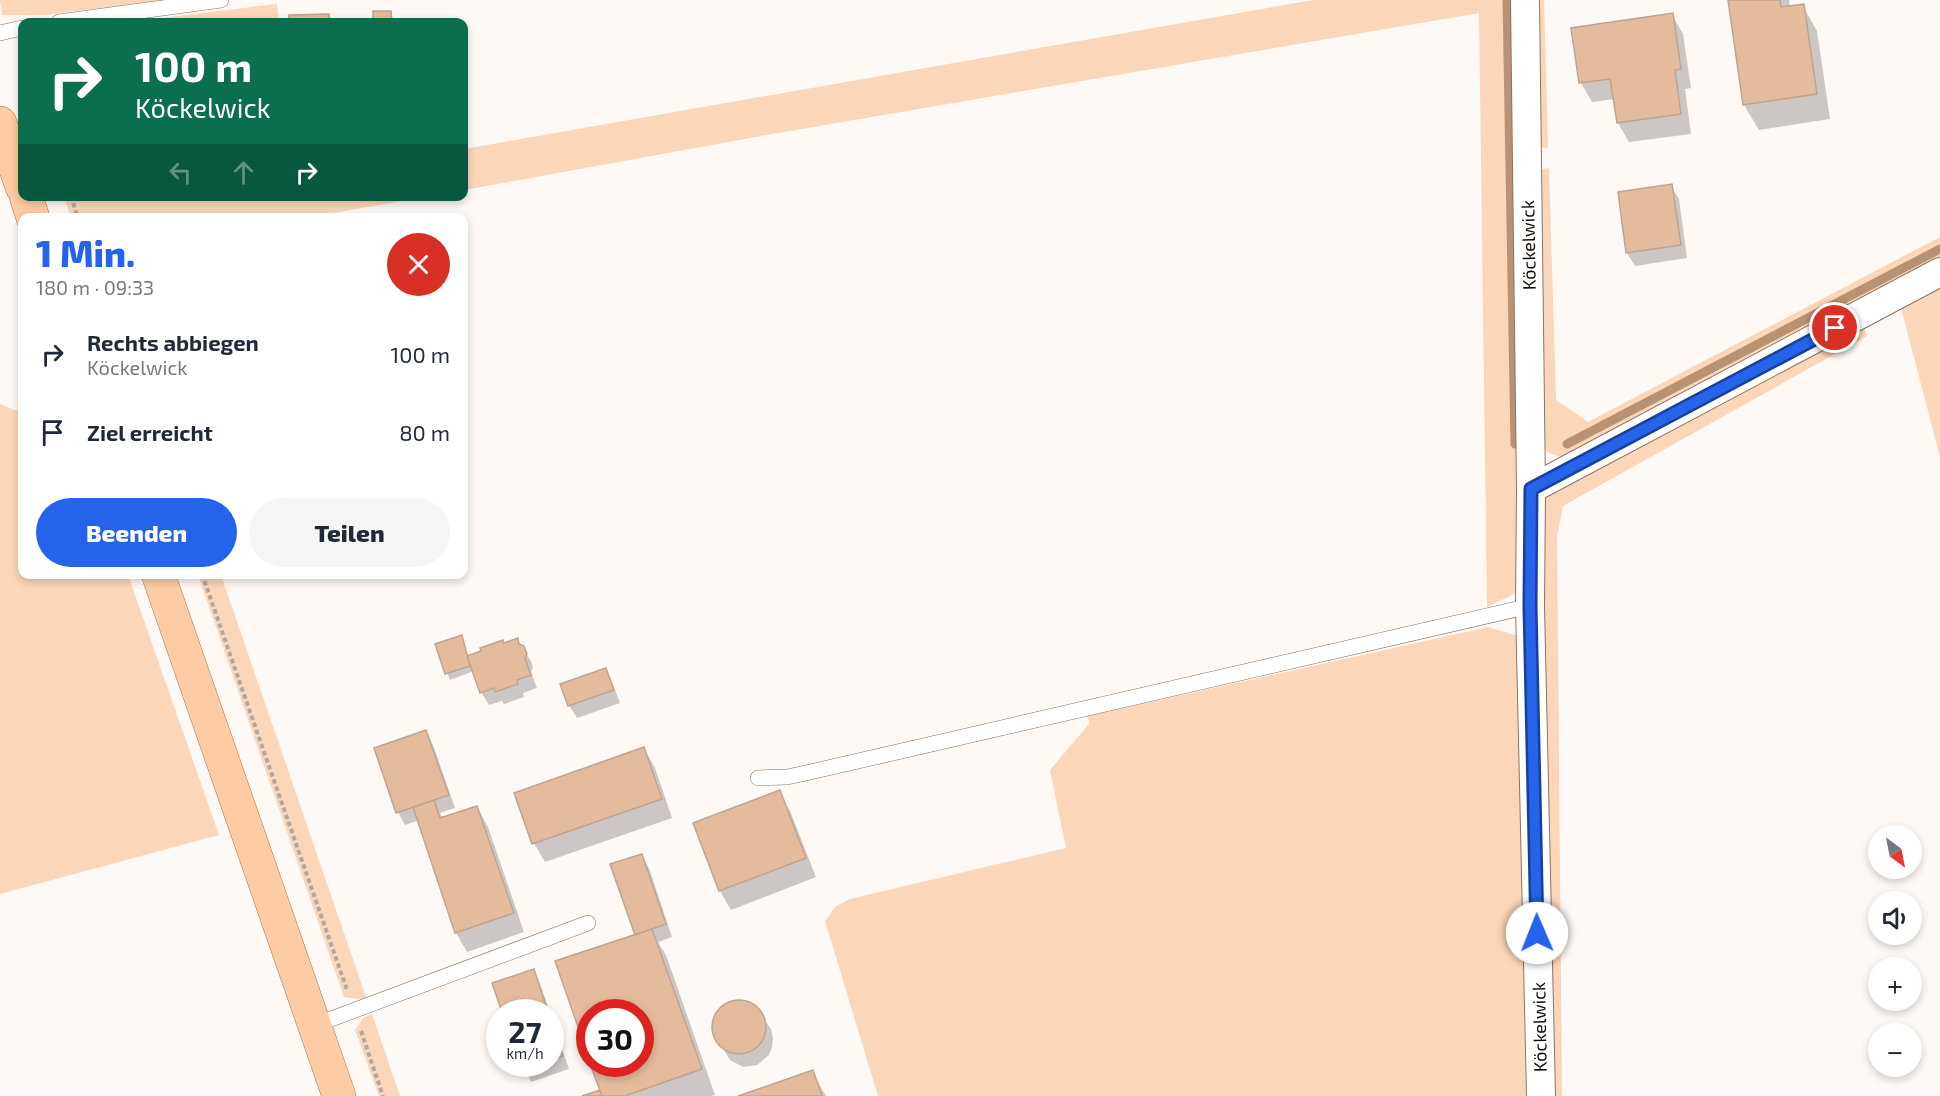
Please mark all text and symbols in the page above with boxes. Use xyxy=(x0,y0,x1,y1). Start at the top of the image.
text: 100 m xyxy=(135,40,252,90)
icon: right xyxy=(36,42,114,120)
text: Köckelwick xyxy=(135,91,271,123)
icon: left xyxy=(164,156,197,189)
icon: ahead xyxy=(227,156,260,189)
icon: right xyxy=(290,156,323,189)
street label: Köckelwick xyxy=(1516,200,1540,290)
text: 1 Min. xyxy=(36,231,135,274)
button: close xyxy=(387,233,450,296)
text: 180 m · 09:33 xyxy=(36,275,154,299)
pin xyxy=(1809,302,1860,353)
icon: arrive xyxy=(1818,311,1851,344)
text: Rechts abbiegen xyxy=(87,329,259,355)
icon: right xyxy=(36,338,69,371)
text: 100 m xyxy=(391,341,450,367)
text: Köckelwick xyxy=(87,355,187,379)
icon: arrive xyxy=(36,416,69,449)
text: Ziel erreicht xyxy=(87,419,213,445)
text: 80 m xyxy=(399,419,450,445)
button: Beenden xyxy=(36,498,237,567)
button: Teilen xyxy=(249,498,450,567)
north arrow xyxy=(1868,825,1922,879)
map controls xyxy=(1868,825,1922,1077)
button: sound xyxy=(1868,891,1922,945)
position arrow xyxy=(1505,901,1569,965)
button: + xyxy=(1868,957,1922,1011)
street label: Köckelwick xyxy=(1527,982,1551,1072)
speed limit sign: 30 xyxy=(576,999,654,1077)
text: 27 xyxy=(508,1013,542,1049)
button: − xyxy=(1868,1023,1922,1077)
text: km/h xyxy=(506,1044,544,1062)

